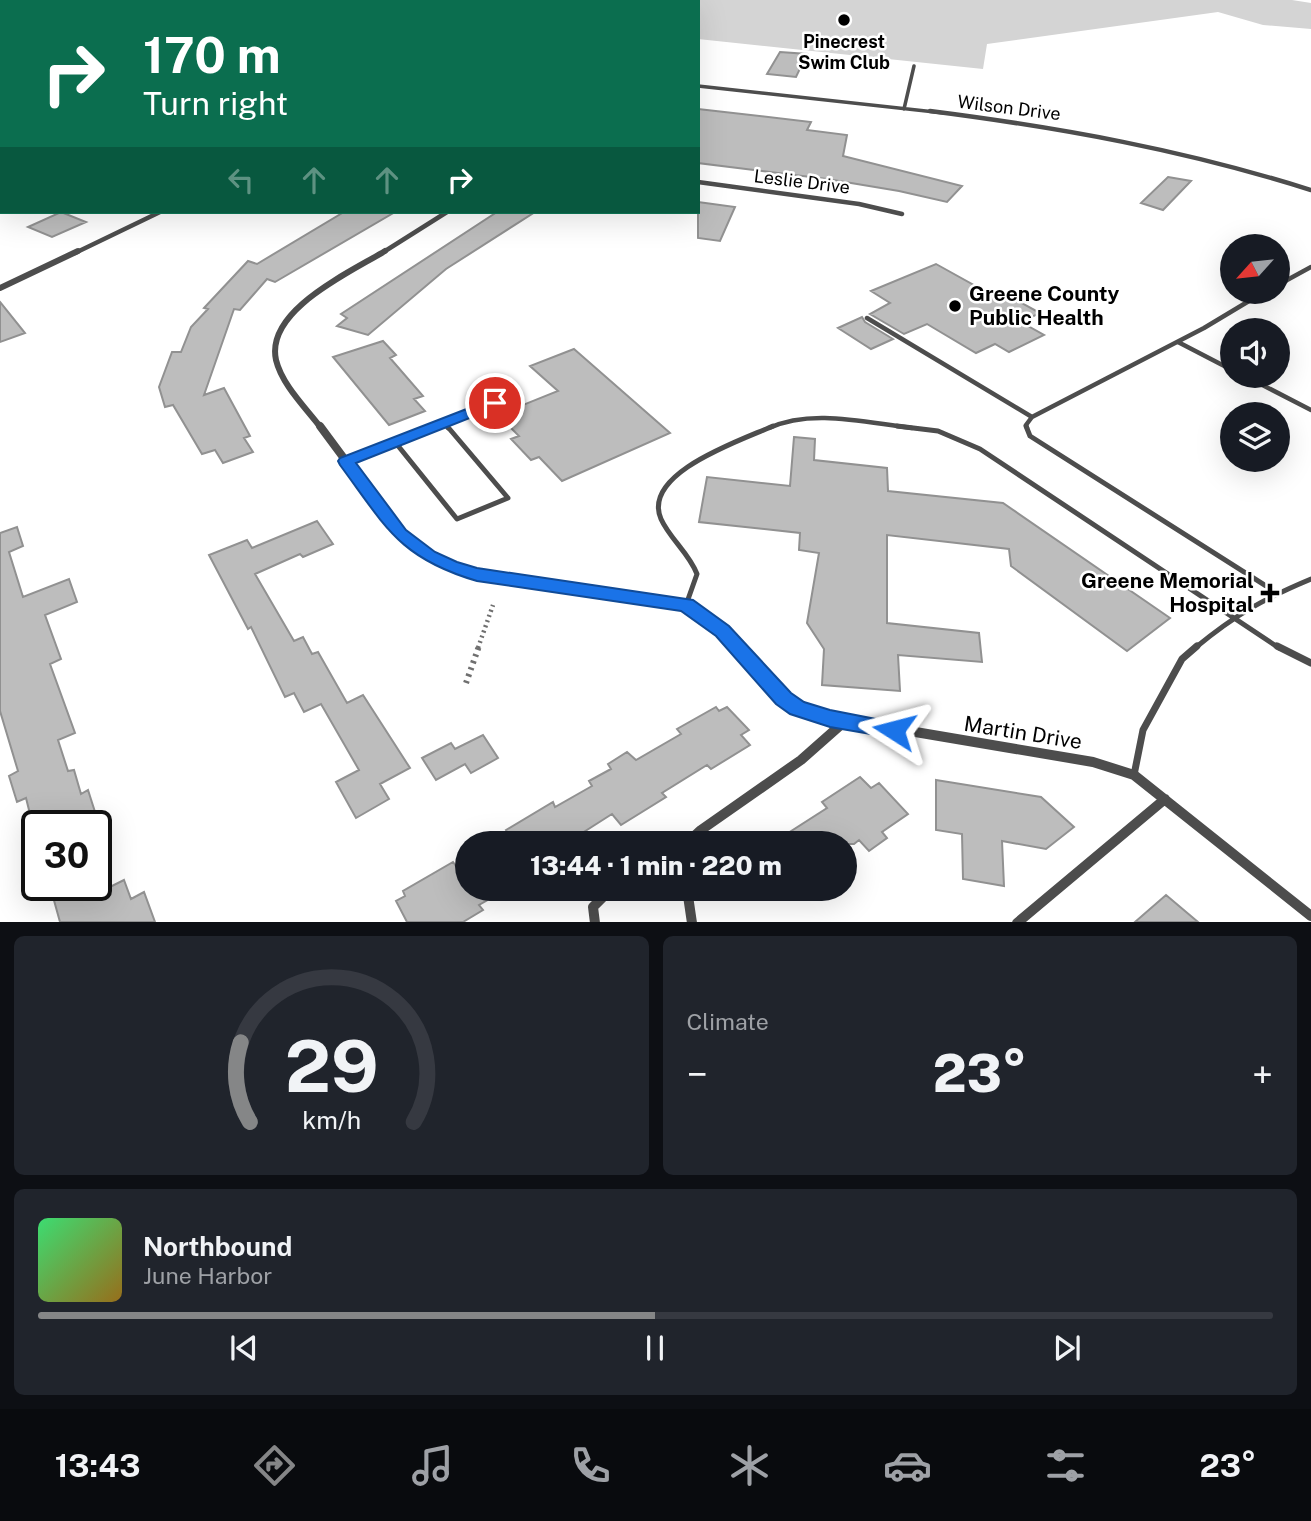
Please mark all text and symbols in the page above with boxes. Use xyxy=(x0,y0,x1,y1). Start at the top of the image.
marker: Pinecrest Swim Club xyxy=(836,12,852,28)
text: 170 m xyxy=(143,26,281,84)
icon: right xyxy=(28,28,119,119)
place label: Pinecrest Swim Club xyxy=(798,31,890,73)
text: Turn right xyxy=(143,85,288,122)
street label: Wilson Drive xyxy=(956,91,1062,124)
icon: left xyxy=(222,161,260,199)
icon: ahead xyxy=(295,161,333,199)
icon: ahead xyxy=(368,161,406,199)
icon: right xyxy=(441,161,479,199)
street label: Leslie Drive xyxy=(753,165,851,198)
north arrow xyxy=(1220,234,1290,304)
map controls xyxy=(1220,234,1290,472)
place label: Greene County Public Health xyxy=(969,281,1120,330)
marker: Greene County Public Health xyxy=(947,298,963,314)
button: sound xyxy=(1220,318,1290,388)
pin xyxy=(465,373,525,433)
icon: arrive xyxy=(476,384,514,422)
button: layers xyxy=(1220,402,1290,472)
place label: Greene Memorial Hospital xyxy=(1081,568,1254,617)
marker: Greene Memorial Hospital xyxy=(1260,583,1280,603)
position arrow xyxy=(857,693,931,767)
street label: Martin Drive xyxy=(962,711,1084,754)
speed limit sign: 30 xyxy=(21,810,112,901)
text: 13:44 · 1 min · 220 m xyxy=(530,850,782,881)
text: Climate xyxy=(687,1008,769,1035)
text: 29 xyxy=(284,1023,378,1108)
text: 23° xyxy=(933,1043,1027,1104)
text: − xyxy=(687,1052,708,1097)
text: + xyxy=(1252,1052,1273,1097)
text: km/h xyxy=(302,1104,361,1134)
text: Northbound xyxy=(143,1231,292,1262)
text: June Harbor xyxy=(143,1262,272,1289)
icon: previous xyxy=(225,1329,263,1367)
icon: pause xyxy=(636,1329,674,1367)
icon: next xyxy=(1048,1329,1086,1367)
icon: directions xyxy=(250,1441,299,1490)
icon: music xyxy=(408,1441,457,1490)
icon: phone xyxy=(566,1441,615,1490)
icon: climate xyxy=(725,1441,774,1490)
icon: car xyxy=(883,1441,932,1490)
icon: filters xyxy=(1041,1441,1090,1490)
text: 13:43 xyxy=(55,1447,140,1484)
text: 23° xyxy=(1200,1447,1256,1484)

